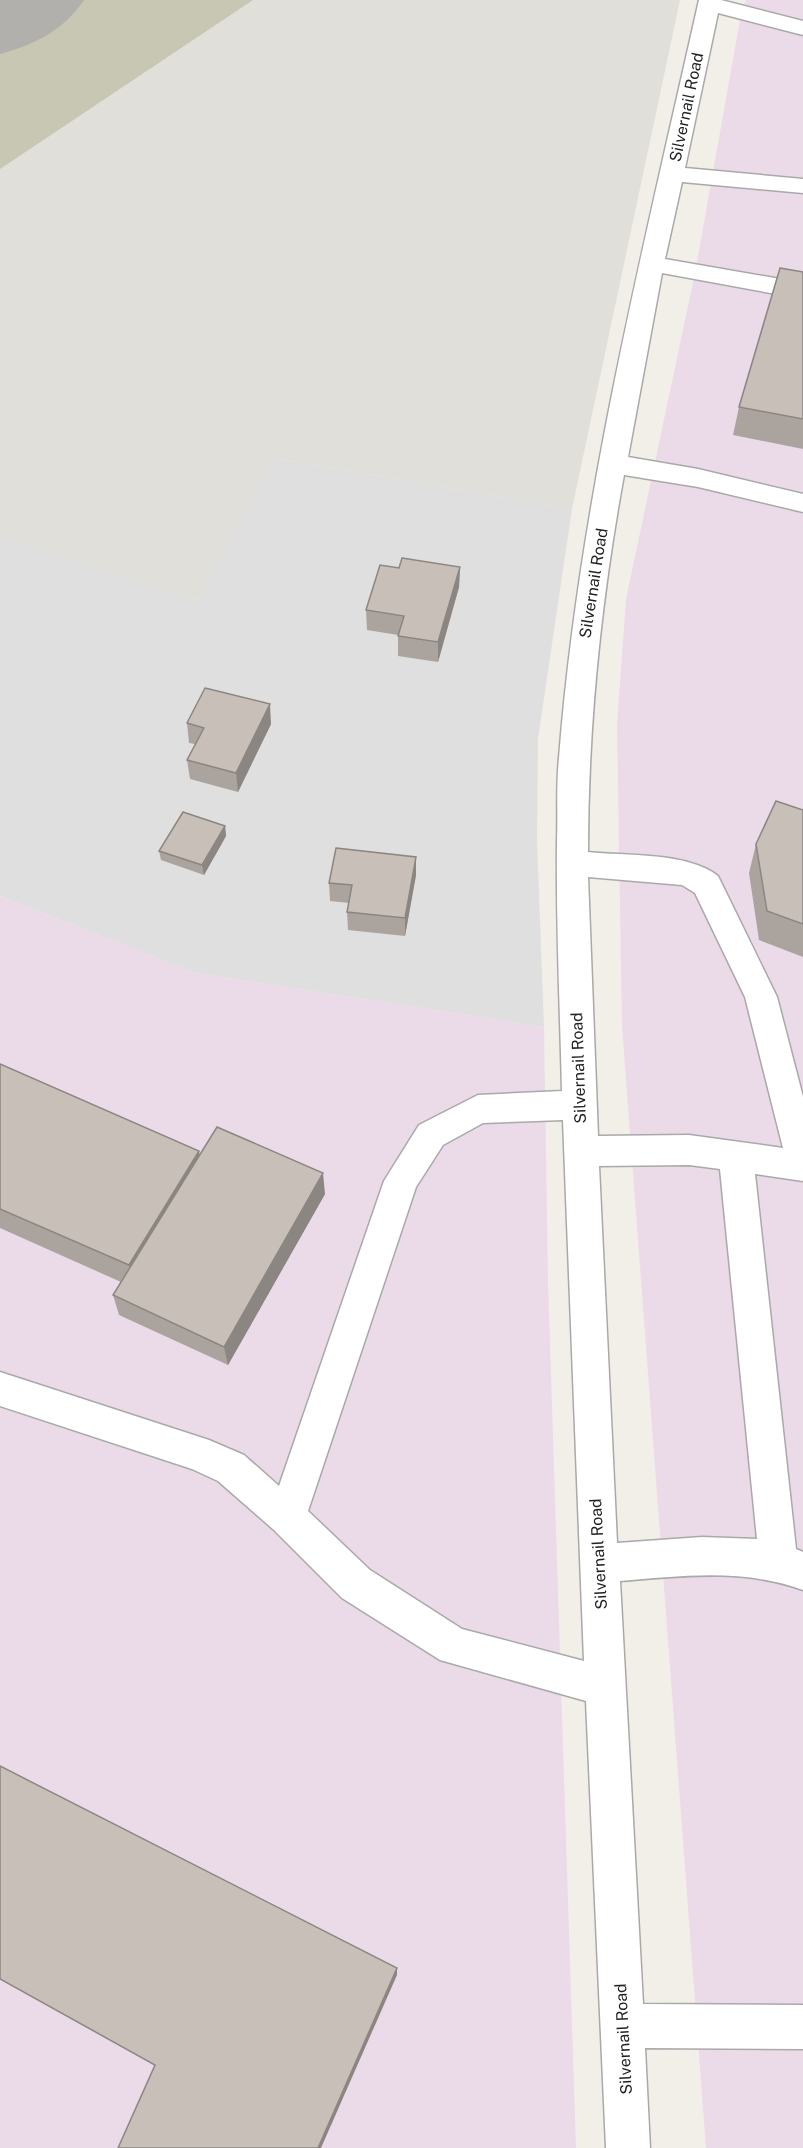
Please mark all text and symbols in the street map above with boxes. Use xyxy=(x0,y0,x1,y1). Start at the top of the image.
street label: Silvernail Road xyxy=(666,51,707,164)
street label: Silvernail Road xyxy=(575,527,612,640)
street label: Silvernail Road xyxy=(567,1012,590,1124)
street label: Silvernail Road xyxy=(586,1498,611,1610)
street label: Silvernail Road xyxy=(611,1983,636,2095)

